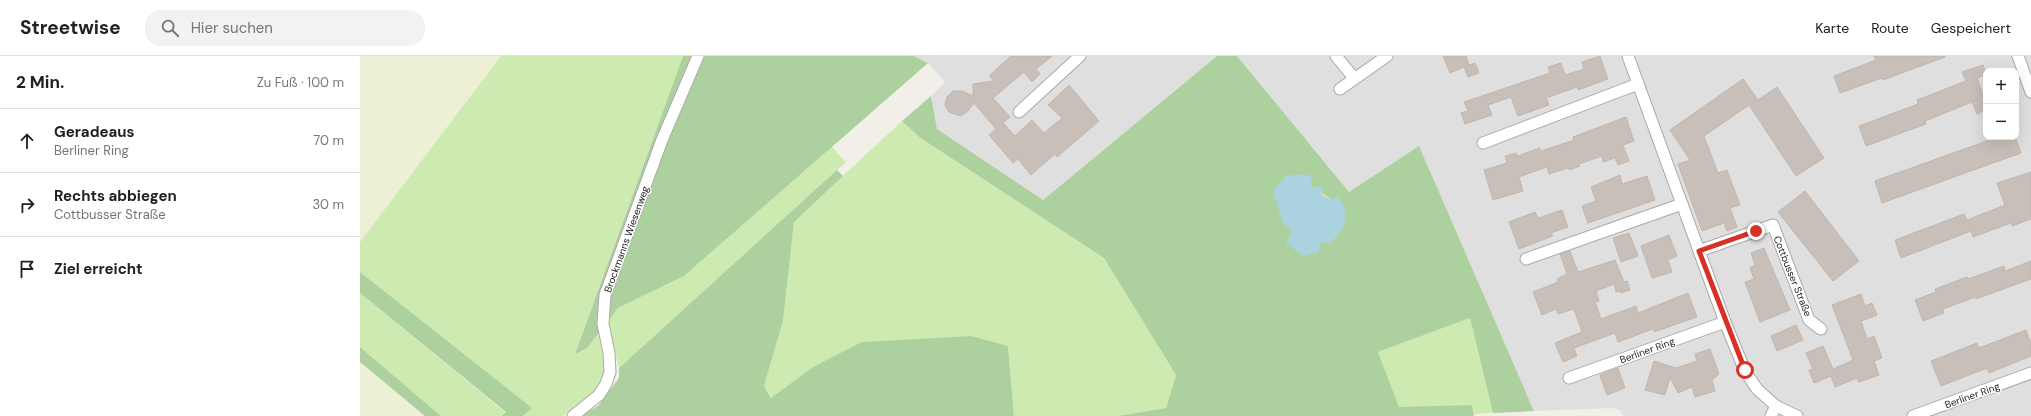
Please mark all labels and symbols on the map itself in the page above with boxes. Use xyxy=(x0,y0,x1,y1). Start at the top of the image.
street label: Brockmanns Wiesenweg xyxy=(601,184,652,294)
route end xyxy=(1747,222,1765,240)
street label: Cottbusser Straße xyxy=(1770,234,1815,319)
street label: Berliner Ring xyxy=(1618,334,1677,366)
route start xyxy=(1736,361,1754,379)
street label: Berliner Ring xyxy=(1943,379,2002,411)

